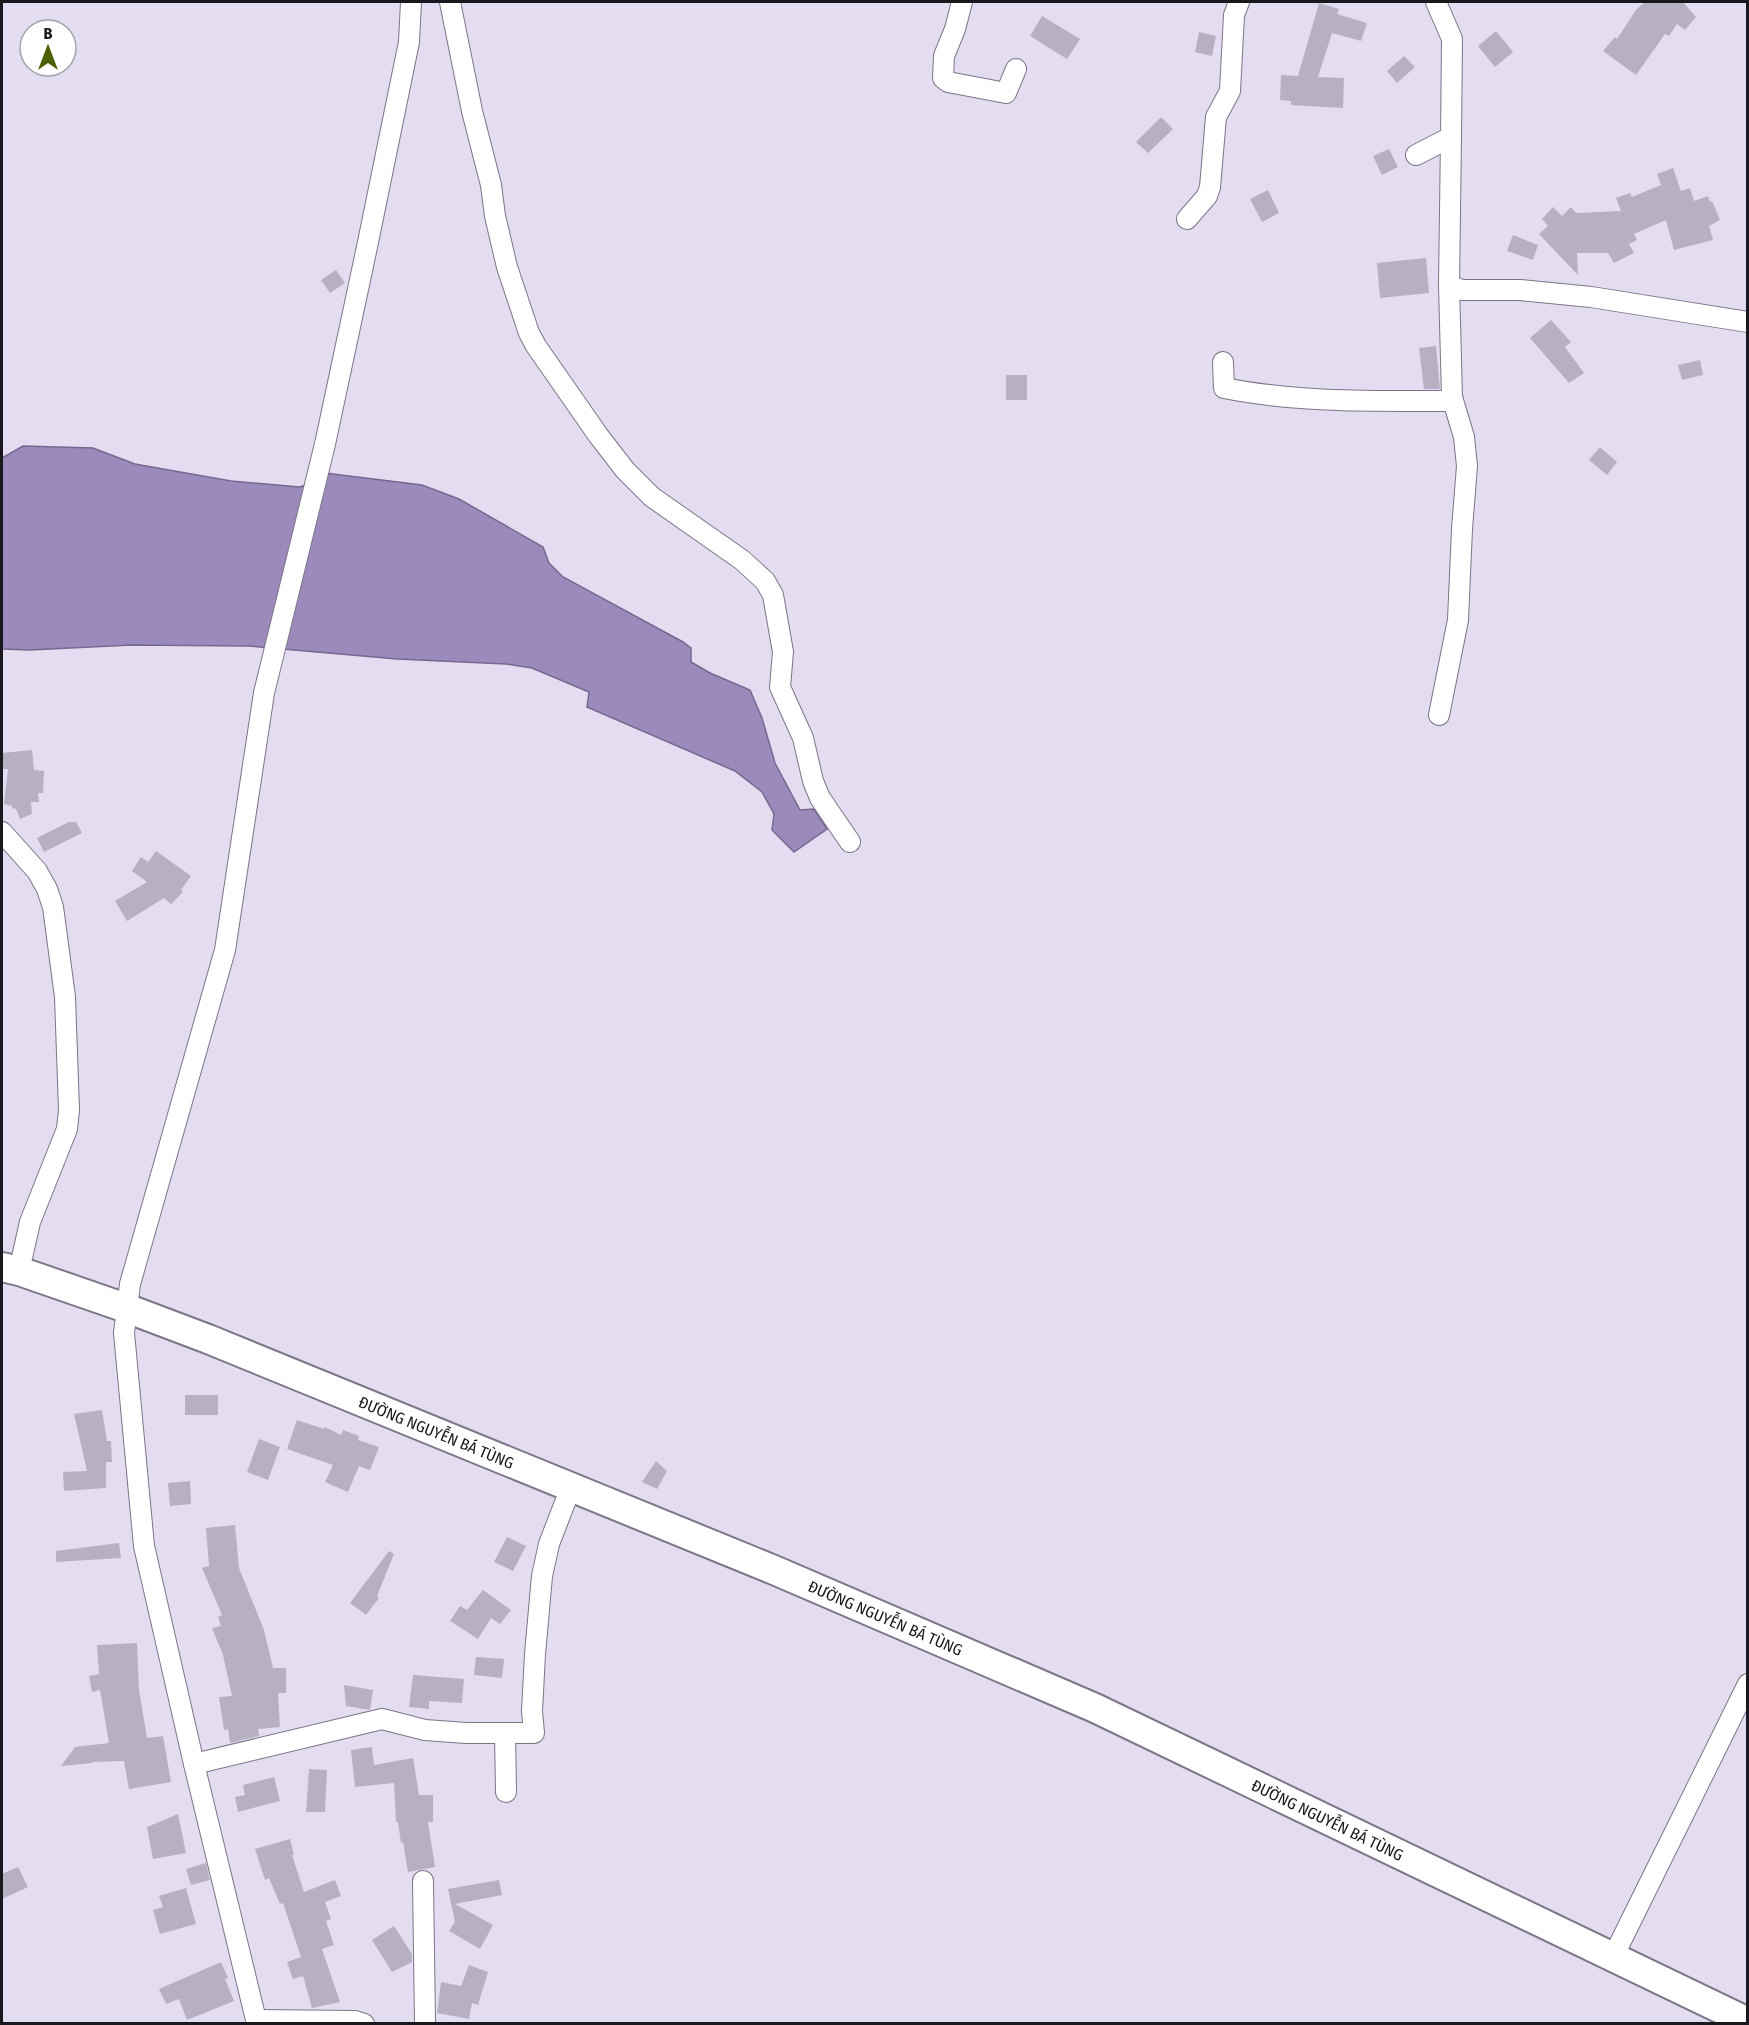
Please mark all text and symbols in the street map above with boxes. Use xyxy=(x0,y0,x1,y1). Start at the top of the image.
north arrow xyxy=(18,18,78,78)
text: B xyxy=(44,24,53,43)
street label: ĐƯỜNG NGUYỄN BÁ TÙNG xyxy=(356,1392,517,1472)
street label: ĐƯỜNG NGUYỄN BÁ TÙNG xyxy=(805,1576,966,1659)
street label: ĐƯỜNG NGUYỄN BÁ TÙNG xyxy=(1248,1775,1406,1864)

